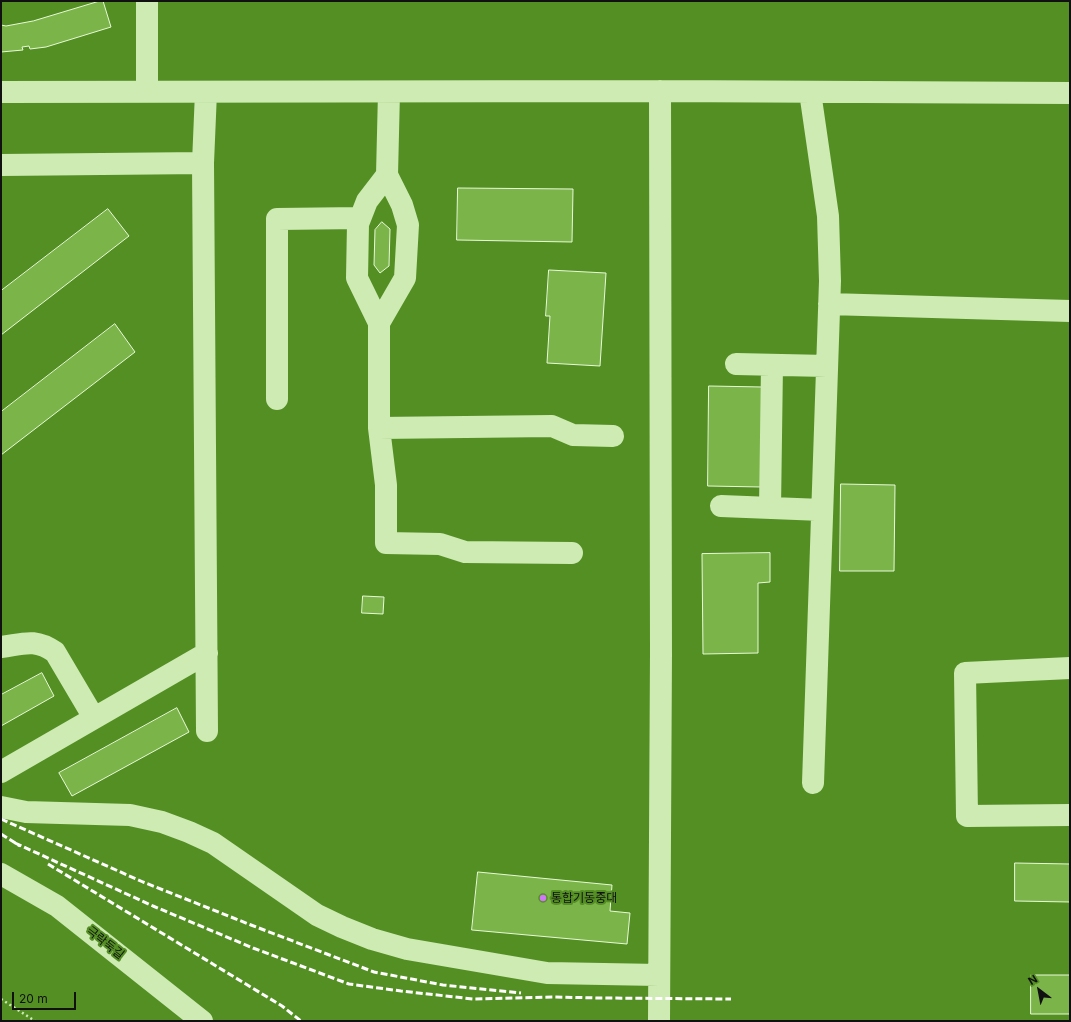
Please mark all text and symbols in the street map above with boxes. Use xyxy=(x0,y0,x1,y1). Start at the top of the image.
place label: 통합기동중대 xyxy=(551,891,617,905)
marker: 통합기동중대 xyxy=(538,893,548,903)
street label: 극락둑길 xyxy=(83,924,127,962)
north arrow xyxy=(1019,970,1059,1010)
text: N xyxy=(1025,972,1040,988)
scale bar xyxy=(14,984,78,1010)
text: 20 m xyxy=(19,991,48,1006)

